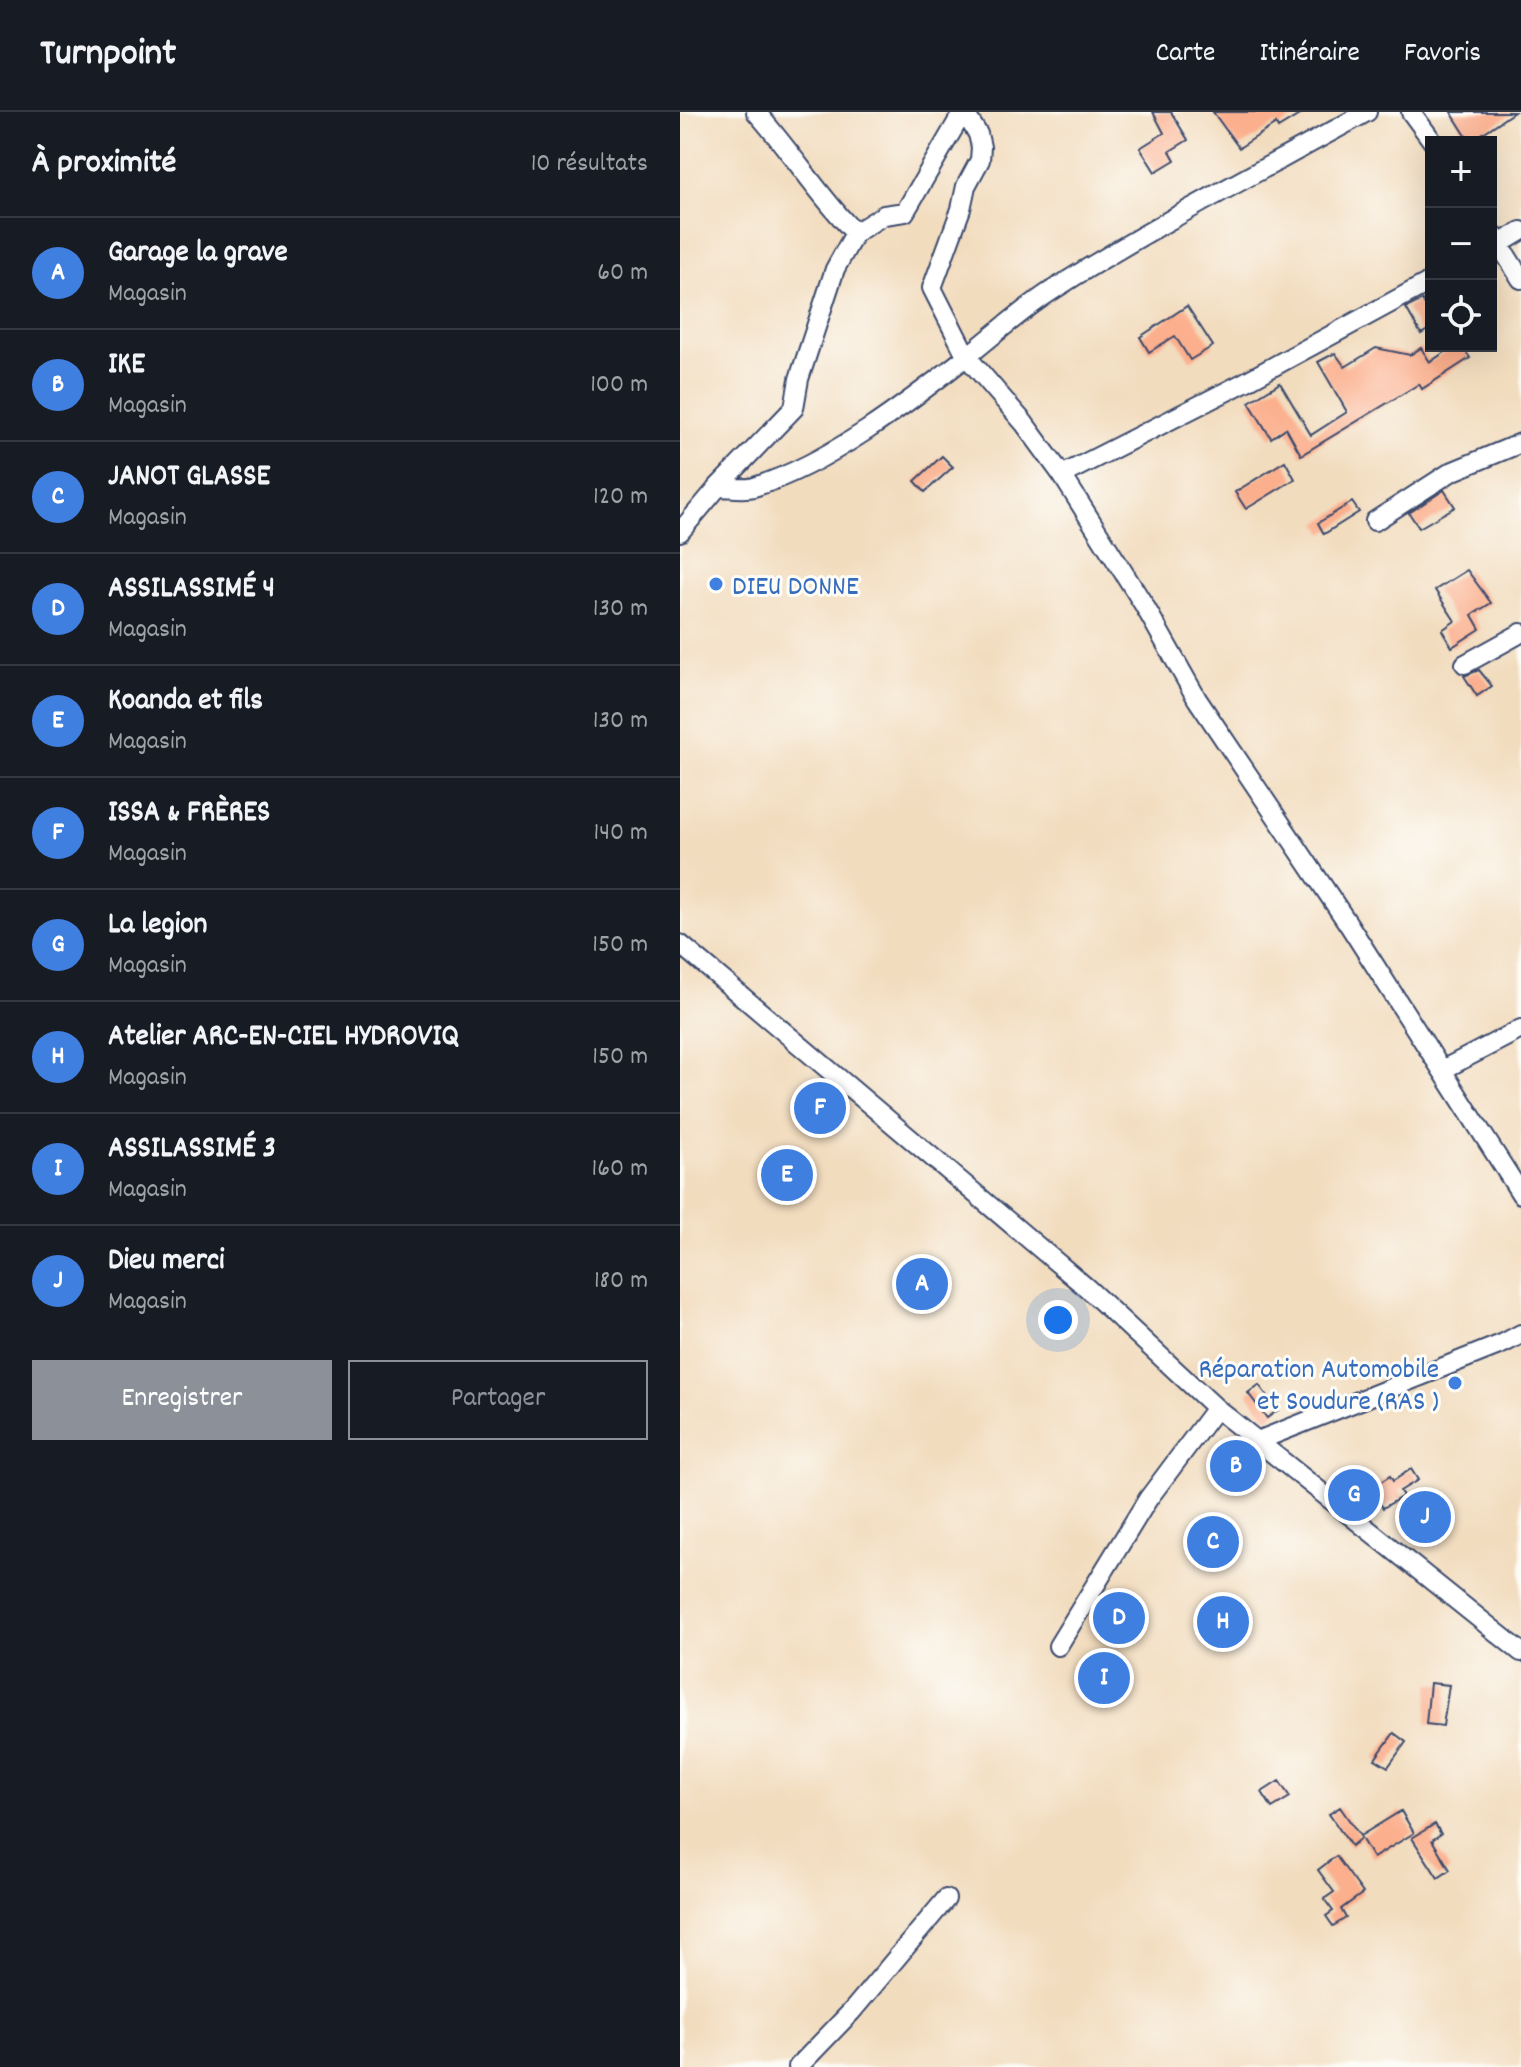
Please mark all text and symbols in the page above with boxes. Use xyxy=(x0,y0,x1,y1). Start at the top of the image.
text: Turnpoint xyxy=(40,28,176,83)
text: Carte xyxy=(1155,35,1215,75)
text: Itinéraire xyxy=(1259,35,1360,75)
text: Favoris xyxy=(1404,35,1481,75)
map controls xyxy=(1425,136,1497,352)
button: + xyxy=(1425,136,1497,208)
text: À proximité xyxy=(32,140,176,189)
text: 10 résultats xyxy=(531,146,648,183)
button: − xyxy=(1425,208,1497,280)
text: Garage la grave xyxy=(108,233,288,276)
text: A xyxy=(51,255,65,292)
text: 60 m xyxy=(597,255,648,292)
text: Magasin xyxy=(108,276,187,313)
button: locate xyxy=(1425,280,1497,352)
text: IKE xyxy=(108,345,145,388)
text: B xyxy=(52,367,64,404)
text: 100 m xyxy=(590,367,648,404)
text: Magasin xyxy=(108,388,187,425)
text: JANOT GLASSE xyxy=(108,457,270,500)
text: C xyxy=(52,479,64,516)
text: 120 m xyxy=(593,479,648,516)
text: Magasin xyxy=(108,500,187,537)
text: ASSILASSIMÉ 4 xyxy=(108,569,275,612)
place label: DIEU DONNE xyxy=(732,569,859,609)
marker: DIEU DONNE xyxy=(707,575,725,593)
text: D xyxy=(51,591,65,628)
text: 130 m xyxy=(593,591,648,628)
text: Magasin xyxy=(108,612,187,649)
text: Koanda et fils xyxy=(108,681,263,724)
text: E xyxy=(52,703,64,740)
text: 130 m xyxy=(593,703,648,740)
text: Magasin xyxy=(108,724,187,761)
text: ISSA & FRÈRES xyxy=(108,793,270,836)
text: F xyxy=(52,815,64,852)
text: 140 m xyxy=(594,815,648,852)
text: Magasin xyxy=(108,836,187,873)
text: La legion xyxy=(108,905,207,948)
text: G xyxy=(51,927,65,964)
text: 150 m xyxy=(592,927,648,964)
text: Magasin xyxy=(108,948,187,985)
text: Atelier ARC-EN-CIEL HYDROVIQ xyxy=(108,1017,459,1060)
text: H xyxy=(51,1039,65,1076)
text: 150 m xyxy=(592,1039,648,1076)
text: Magasin xyxy=(108,1060,187,1097)
pin: F xyxy=(794,1078,846,1138)
text: ASSILASSIMÉ 3 xyxy=(108,1129,276,1172)
pin: E xyxy=(761,1145,813,1205)
text: I xyxy=(54,1151,62,1188)
text: 160 m xyxy=(592,1151,648,1188)
text: Magasin xyxy=(108,1172,187,1209)
text: Dieu merci xyxy=(108,1241,224,1284)
pin: A xyxy=(896,1254,948,1314)
text: J xyxy=(53,1263,63,1300)
text: 180 m xyxy=(594,1263,648,1300)
text: Magasin xyxy=(108,1284,187,1321)
your location xyxy=(1038,1300,1078,1340)
place label: Réparation Automobile et Soudure (RAS ) xyxy=(1198,1352,1439,1424)
button: Enregistrer xyxy=(32,1360,332,1440)
button: Partager xyxy=(348,1360,648,1440)
marker: Réparation Automobile et Soudure (RAS ) xyxy=(1446,1374,1464,1392)
pin: B xyxy=(1210,1436,1262,1496)
pin: G xyxy=(1328,1465,1380,1525)
pin: J xyxy=(1399,1487,1451,1547)
pin: C xyxy=(1187,1512,1239,1572)
pin: D xyxy=(1093,1588,1145,1648)
pin: H xyxy=(1197,1592,1249,1652)
pin: I xyxy=(1078,1648,1130,1708)

